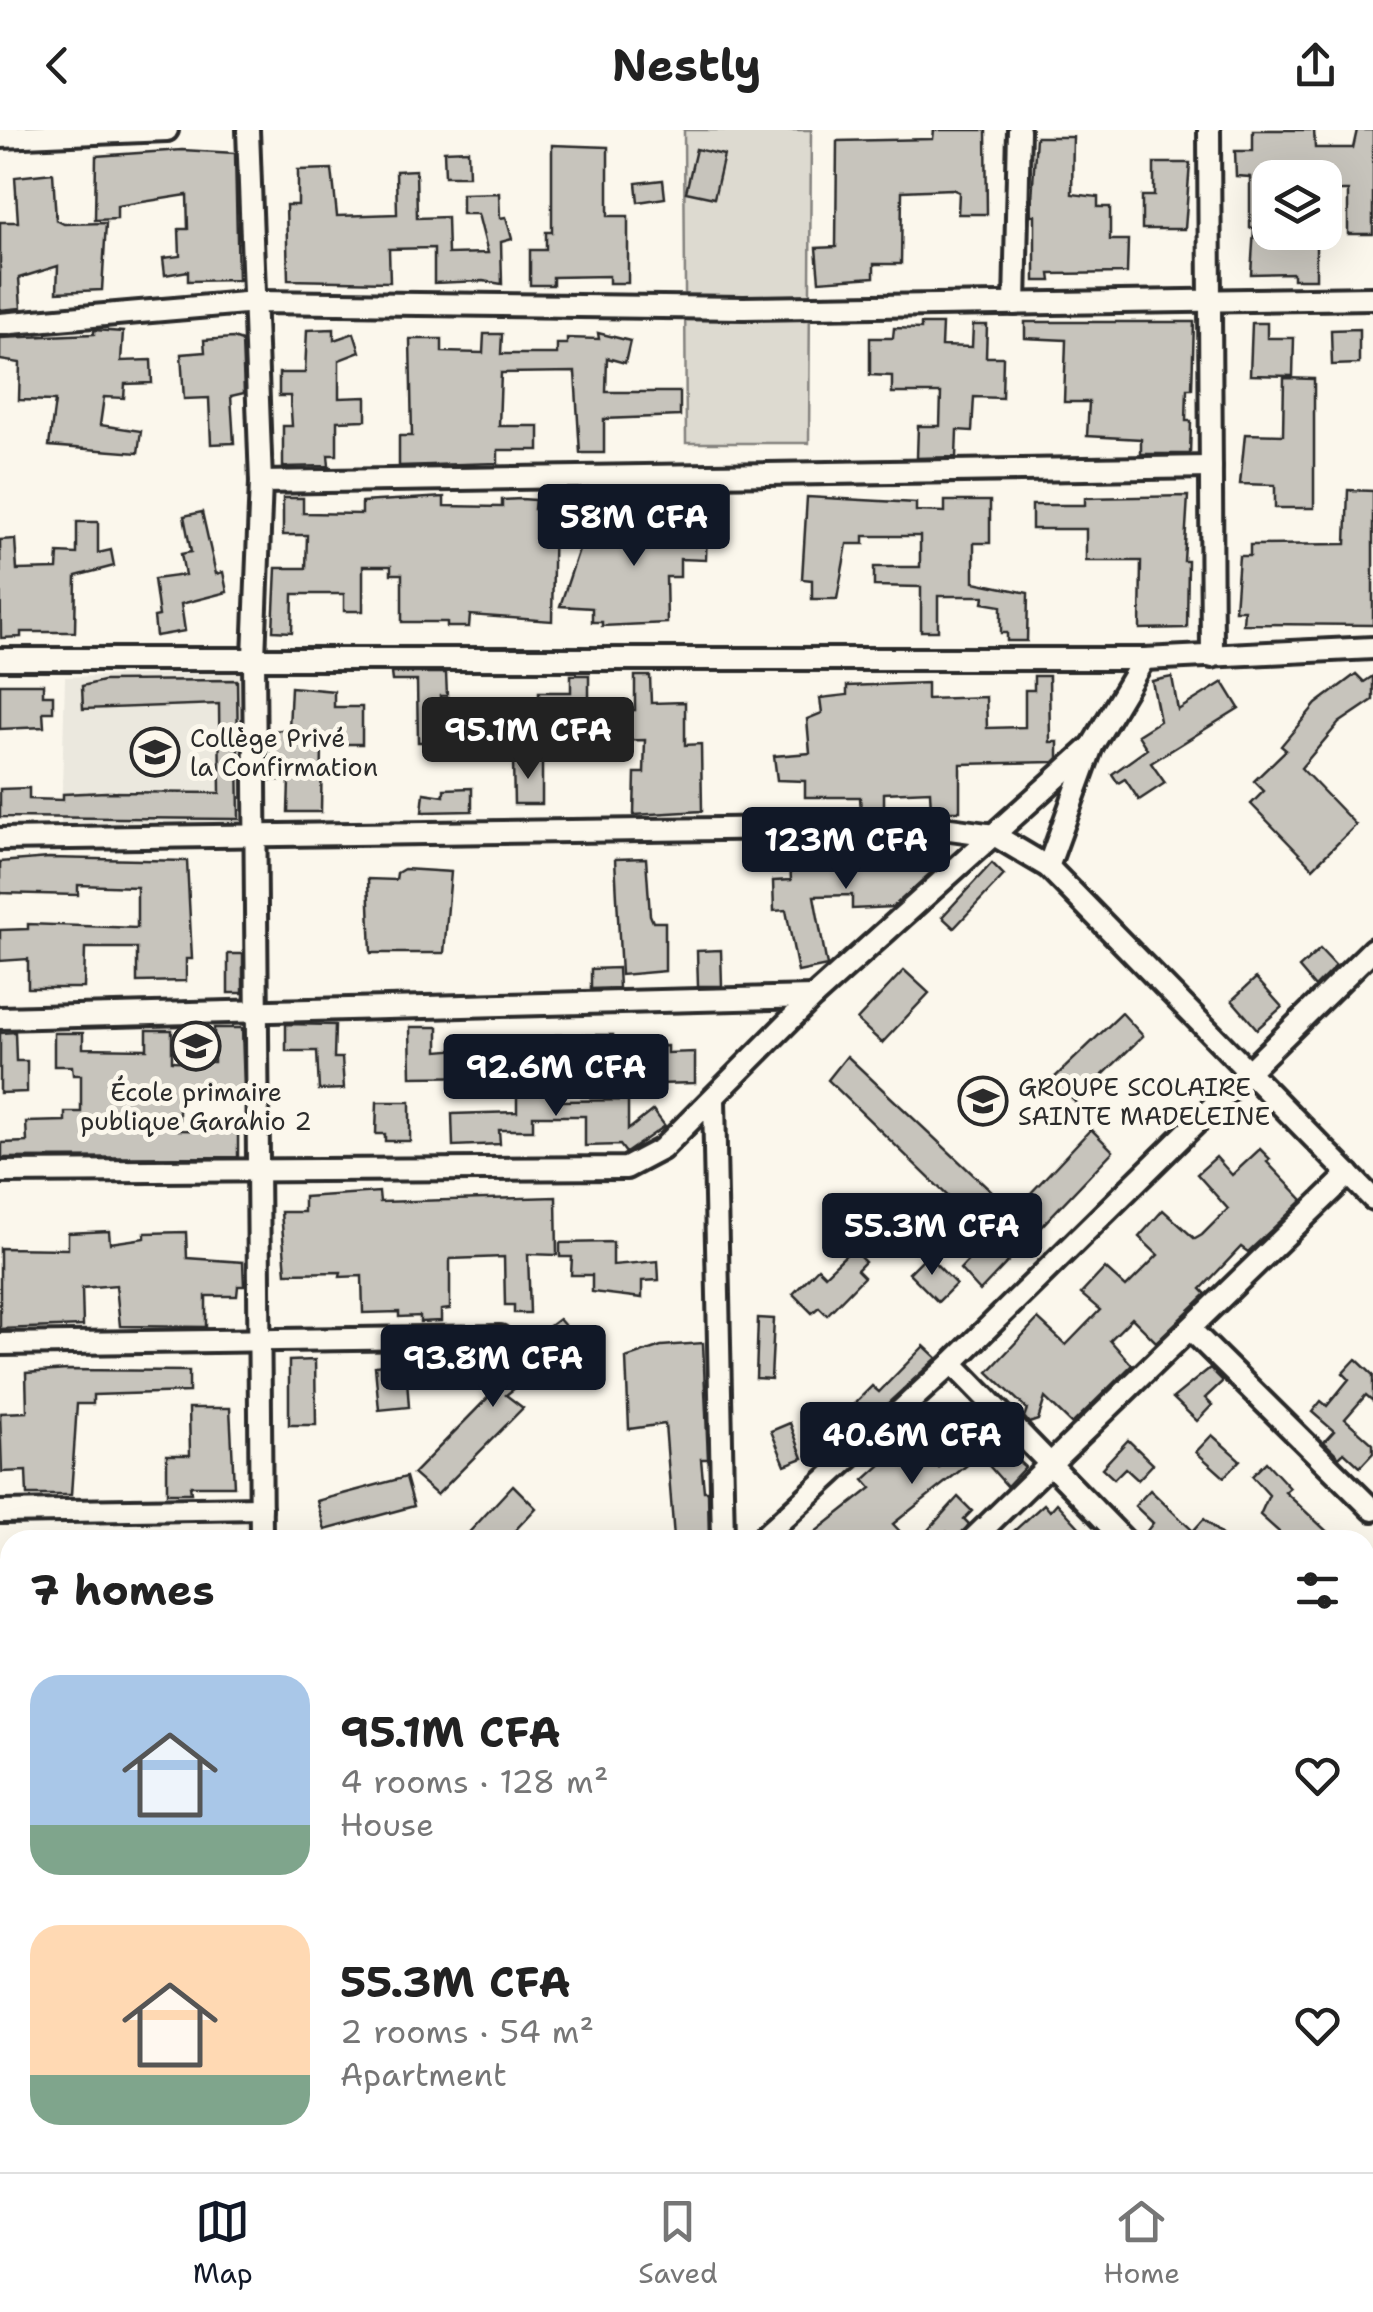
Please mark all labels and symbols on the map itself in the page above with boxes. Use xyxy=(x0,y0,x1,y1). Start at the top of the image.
pin: 58M CFA xyxy=(542,484,726,569)
pin: 95.1M CFA xyxy=(414,697,642,782)
place label: Collège Privé la Confirmation xyxy=(190,721,378,784)
school or university icon: Collège Privé la Confirmation xyxy=(129,726,181,778)
pin: 123M CFA xyxy=(743,807,949,892)
school or university icon: École primaire publique Garahio 2 xyxy=(170,1020,222,1072)
pin: 92.6M CFA xyxy=(442,1034,670,1119)
place label: GROUPE SCOLAIRE SAINTE MADELEINE xyxy=(1018,1070,1270,1133)
place label: École primaire publique Garahio 2 xyxy=(80,1075,312,1138)
school or university icon: GROUPE SCOLAIRE SAINTE MADELEINE xyxy=(957,1075,1009,1127)
pin: 55.3M CFA xyxy=(818,1193,1046,1278)
pin: 93.8M CFA xyxy=(379,1325,607,1410)
pin: 40.6M CFA xyxy=(798,1402,1026,1487)

